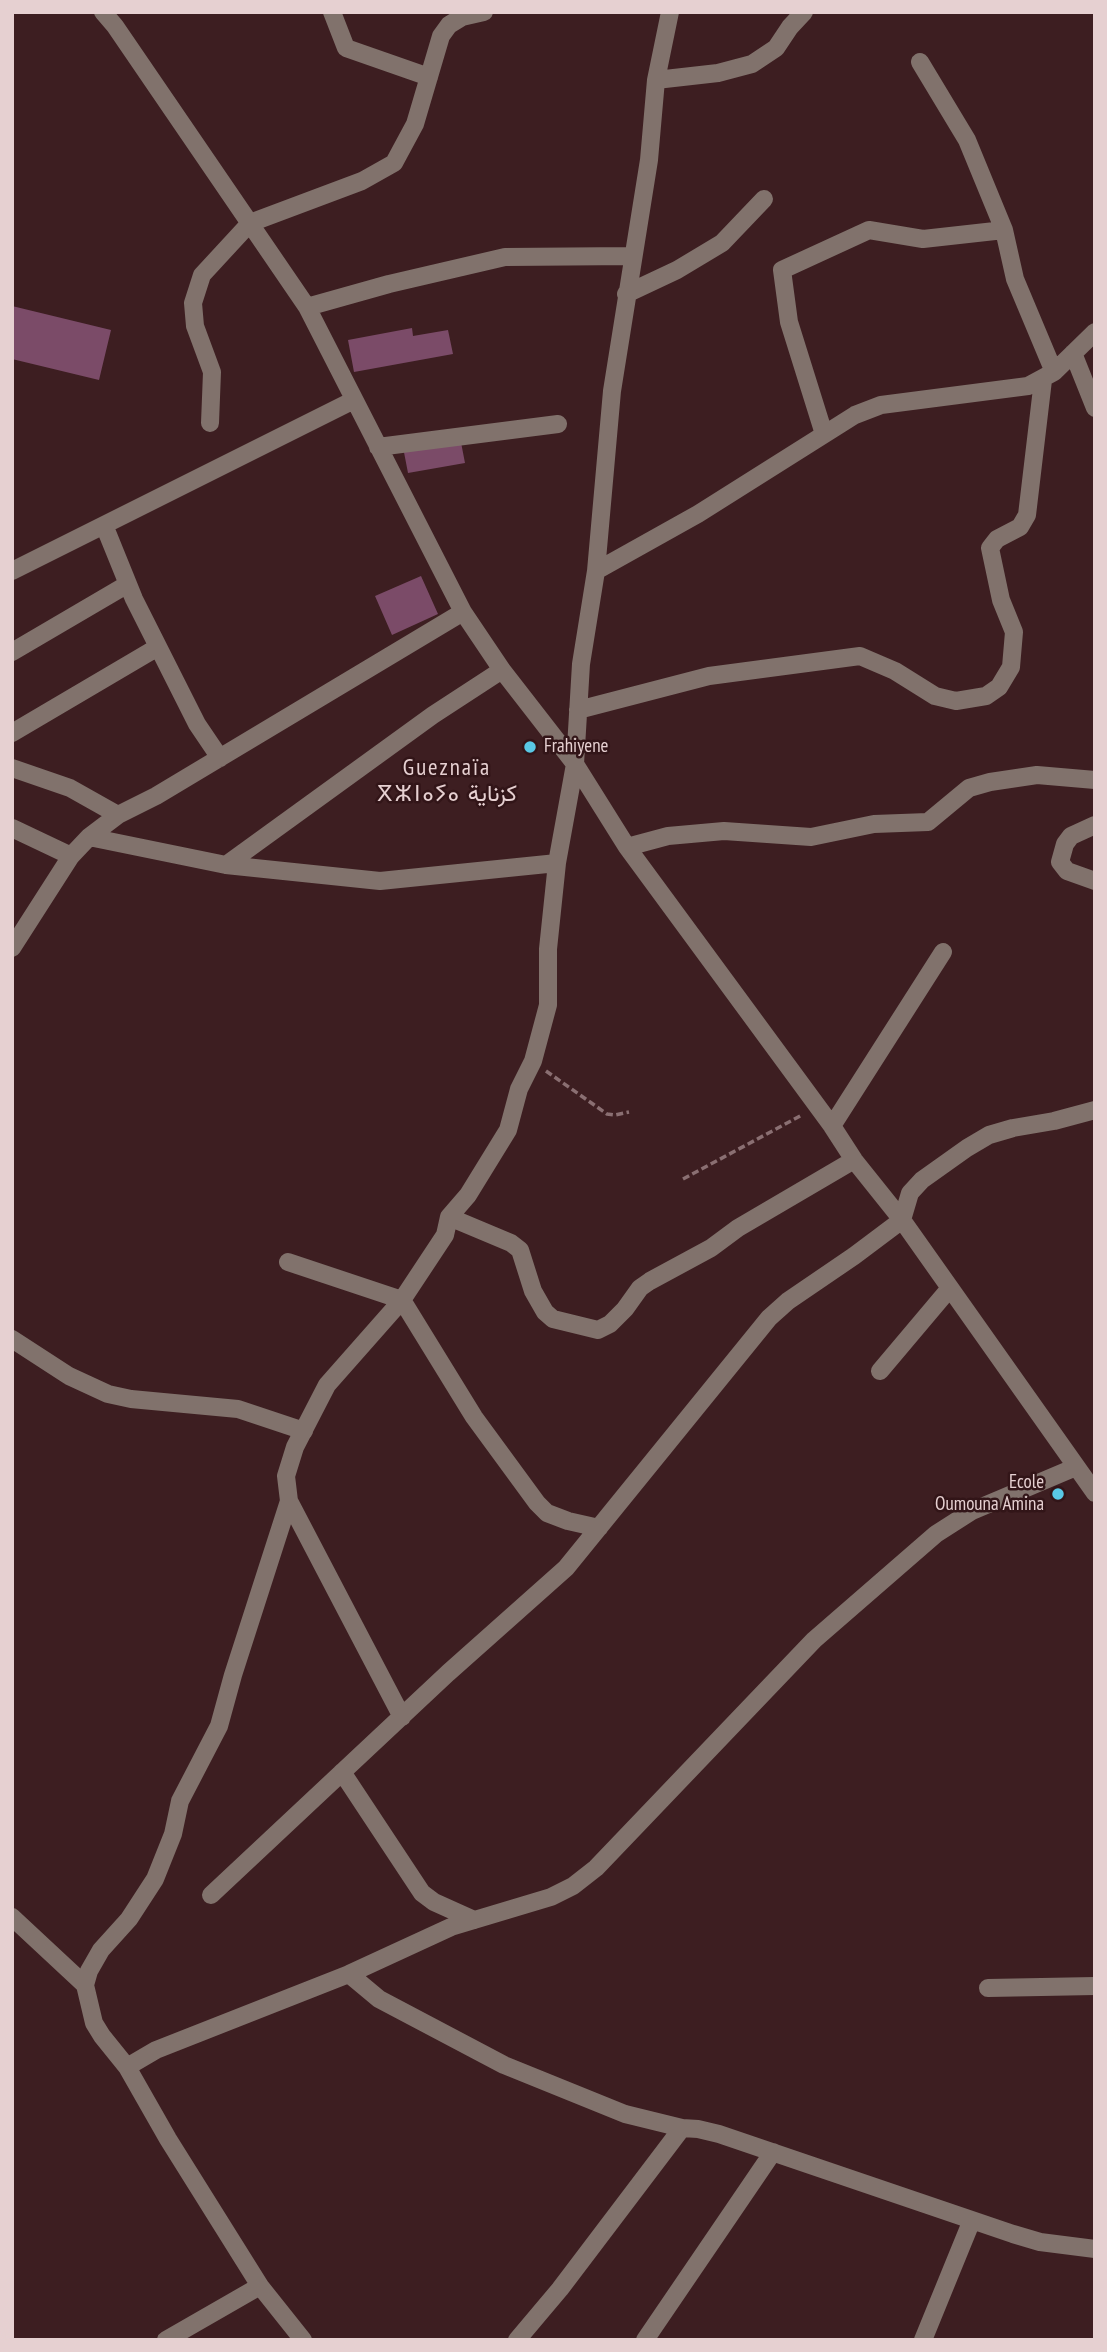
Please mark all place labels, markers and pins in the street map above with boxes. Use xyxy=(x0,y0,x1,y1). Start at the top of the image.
place label: Frahiyene xyxy=(544,736,608,758)
marker: Frahiyene xyxy=(522,739,538,755)
place label: Ecole Oumouna Amina xyxy=(935,1472,1044,1516)
marker: Ecole Oumouna Amina xyxy=(1050,1486,1066,1502)

